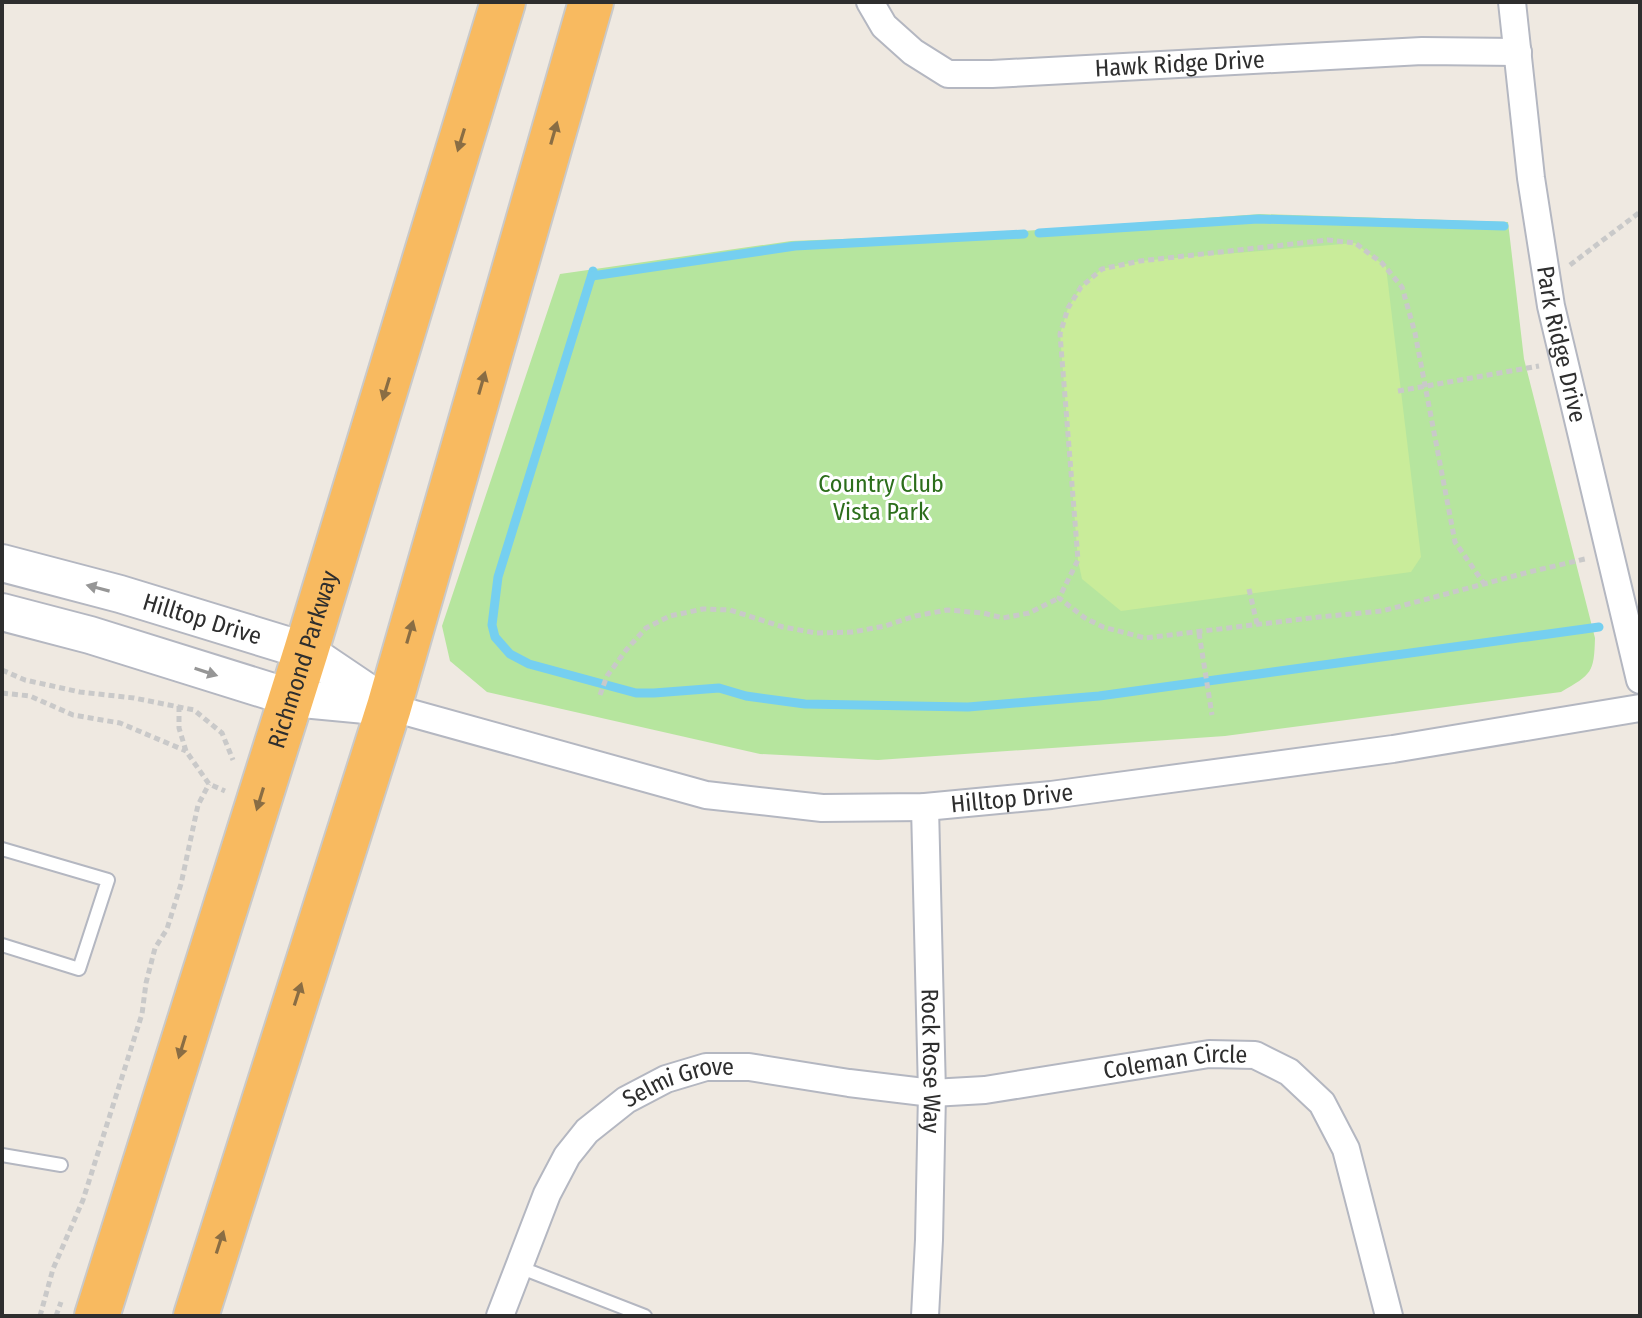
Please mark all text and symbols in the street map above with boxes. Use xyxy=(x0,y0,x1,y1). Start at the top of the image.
street label: Hawk Ridge Drive xyxy=(1094,45,1265,82)
one-way arrow xyxy=(548,120,561,144)
one-way arrow xyxy=(454,128,467,152)
street label: Park Ridge Drive xyxy=(1531,264,1592,425)
one-way arrow xyxy=(476,370,489,394)
one-way arrow xyxy=(379,377,392,401)
park label: Country Club Vista Park xyxy=(818,470,944,526)
street label: Richmond Parkway xyxy=(262,567,344,752)
one-way arrow xyxy=(85,581,109,594)
street label: Hilltop Drive xyxy=(139,588,265,651)
one-way arrow xyxy=(405,620,417,645)
one-way arrow xyxy=(194,667,218,679)
street label: Hilltop Drive xyxy=(949,778,1075,818)
one-way arrow xyxy=(253,788,265,812)
one-way arrow xyxy=(292,981,305,1005)
street label: Rock Rose Way xyxy=(915,988,946,1134)
one-way arrow xyxy=(175,1036,187,1060)
street label: Coleman Circle xyxy=(1101,1040,1248,1085)
street label: Selmi Grove xyxy=(618,1052,734,1113)
one-way arrow xyxy=(214,1229,227,1253)

